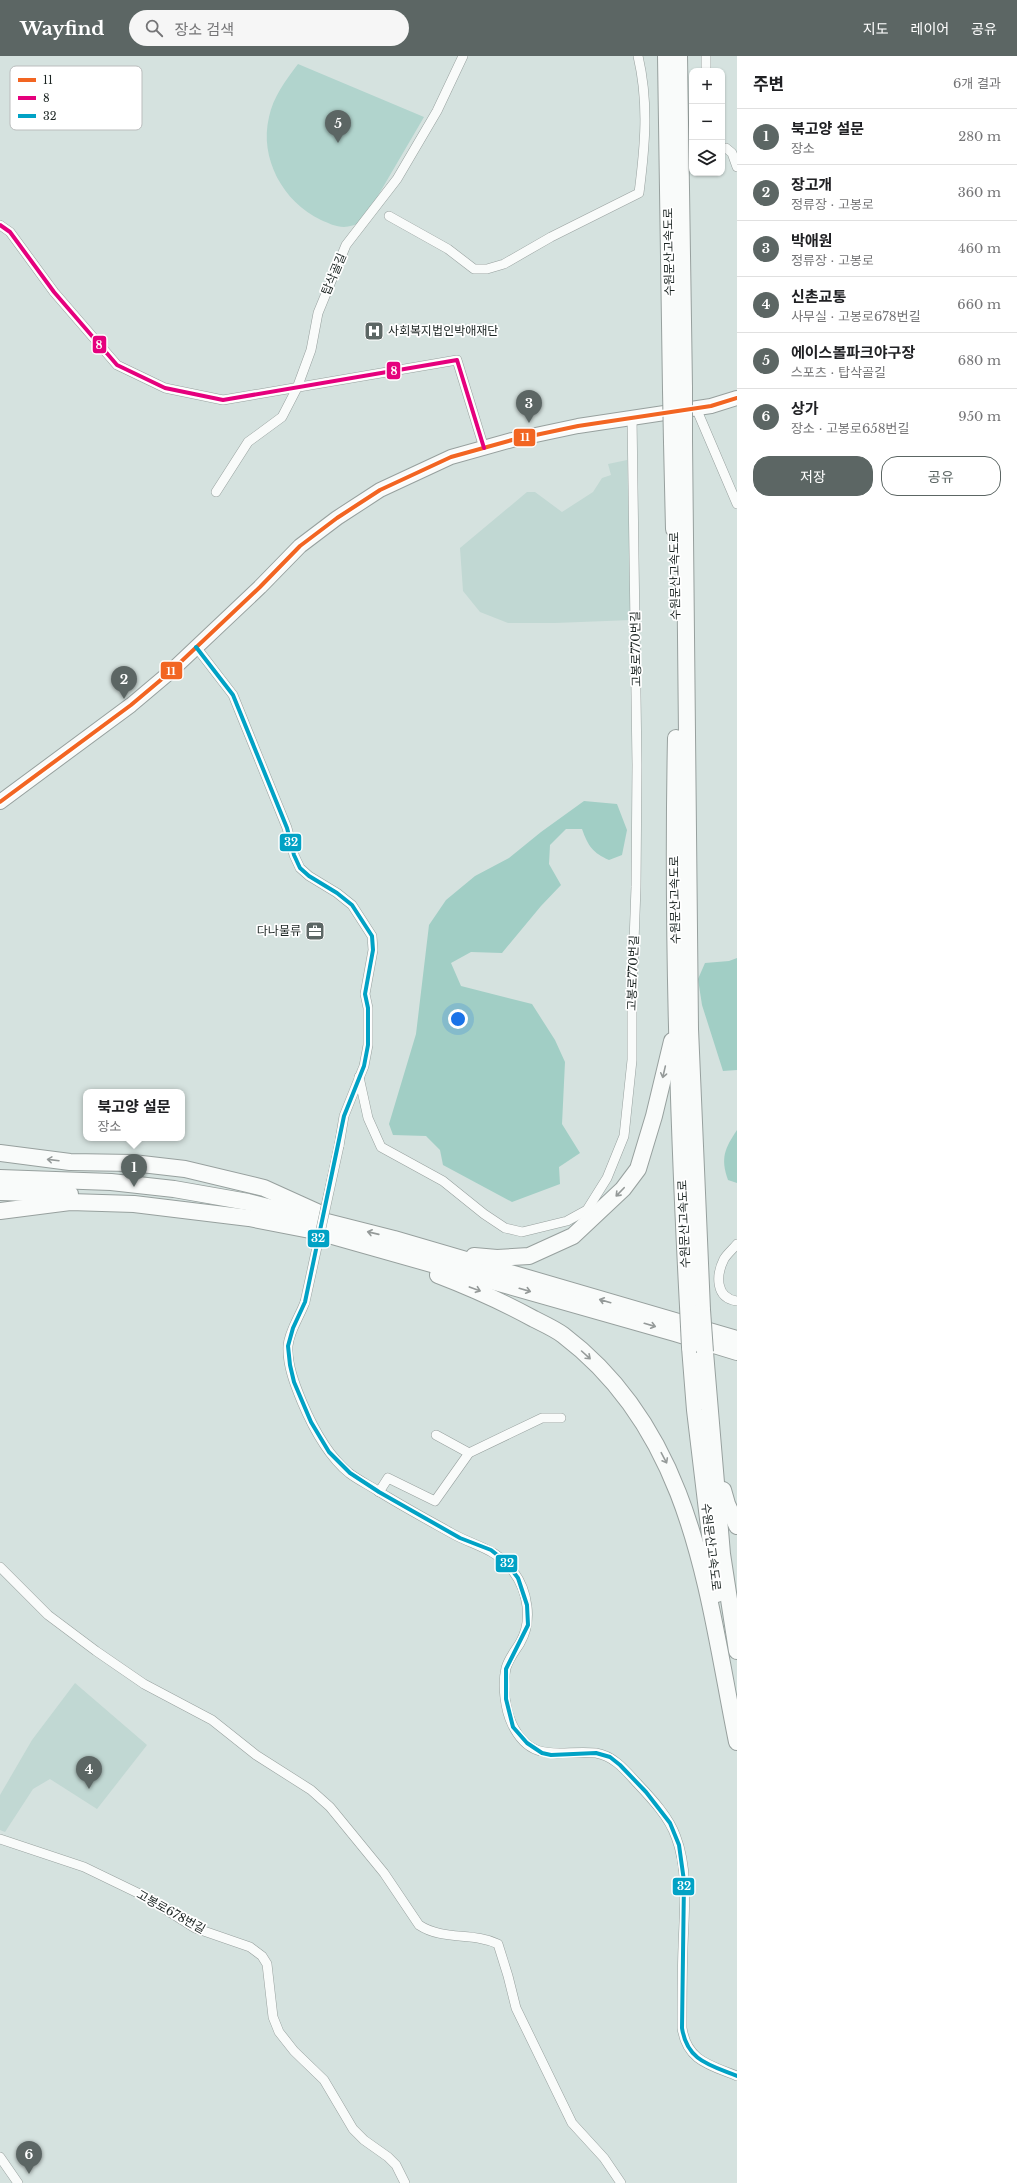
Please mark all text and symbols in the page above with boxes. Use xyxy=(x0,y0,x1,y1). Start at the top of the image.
search box xyxy=(129,10,409,46)
text: Wayfind xyxy=(20,17,105,40)
icon: search xyxy=(143,17,165,39)
text: 장소 검색 xyxy=(175,20,234,39)
text: 지도 xyxy=(863,20,889,38)
text: 레이어 xyxy=(911,20,949,38)
text: 공유 xyxy=(971,20,997,38)
legend xyxy=(10,66,142,130)
map controls xyxy=(689,68,725,176)
button: + xyxy=(689,68,725,104)
text: 11 xyxy=(43,73,53,87)
text: 주변 xyxy=(753,74,784,95)
text: 6개 결과 xyxy=(953,75,1001,92)
text: 8 xyxy=(43,91,50,105)
button: − xyxy=(689,104,725,140)
text: 32 xyxy=(43,109,57,123)
pin: 5 xyxy=(325,110,351,143)
text: 북고양 설문 xyxy=(791,119,864,138)
text: 1 xyxy=(763,128,769,145)
text: 280 m xyxy=(958,128,1001,145)
button: layers xyxy=(689,140,725,176)
text: 장소 xyxy=(791,140,815,157)
text: 장고개 xyxy=(791,175,832,194)
text: 2 xyxy=(762,184,770,201)
text: 360 m xyxy=(958,184,1001,201)
text: 정류장 · 고봉로 xyxy=(791,196,874,213)
street label: 수원문산고속도로 xyxy=(660,208,677,296)
text: 박애원 xyxy=(791,231,832,250)
text: 3 xyxy=(762,240,770,257)
text: 460 m xyxy=(958,240,1001,257)
street label: 탑삭골길 xyxy=(318,251,349,297)
text: 정류장 · 고봉로 xyxy=(791,252,874,269)
text: 신촌교통 xyxy=(791,287,846,306)
text: 4 xyxy=(762,296,770,313)
text: 660 m xyxy=(957,296,1001,313)
text: 사무실 · 고봉로678번길 xyxy=(791,308,921,325)
hospital icon: 사회복지법인박애재단 xyxy=(363,320,385,342)
place label: 사회복지법인박애재단 xyxy=(388,323,498,338)
line badge: 8 xyxy=(92,335,107,354)
text: 8 xyxy=(96,338,103,352)
text: 에이스볼파크야구장 xyxy=(791,343,915,362)
text: 5 xyxy=(762,352,770,369)
text: 680 m xyxy=(958,352,1001,369)
line badge: 8 xyxy=(386,361,401,380)
text: 8 xyxy=(391,364,398,378)
text: 스포츠 · 탑삭골길 xyxy=(791,364,886,381)
pin: 3 xyxy=(516,390,542,423)
text: 상가 xyxy=(791,399,819,418)
text: 6 xyxy=(762,408,770,425)
text: 950 m xyxy=(958,408,1001,425)
text: 장소 · 고봉로658번길 xyxy=(791,420,910,437)
line badge: 11 xyxy=(513,428,536,447)
text: 11 xyxy=(520,430,530,444)
button: 저장 xyxy=(753,456,873,496)
button: 공유 xyxy=(881,456,1001,496)
street label: 수원문산고속도로 xyxy=(666,532,683,620)
street label: 고봉로770번길 xyxy=(627,611,644,687)
line badge: 11 xyxy=(160,661,183,680)
text: 11 xyxy=(166,664,176,678)
pin: 2 xyxy=(111,666,137,699)
line badge: 32 xyxy=(279,833,302,852)
text: 32 xyxy=(284,835,298,849)
street label: 수원문산고속도로 xyxy=(666,856,683,944)
office icon: 다나물류 xyxy=(304,920,326,942)
place label: 다나물류 xyxy=(257,923,301,938)
street label: 고봉로770번길 xyxy=(624,935,641,1011)
your location xyxy=(448,1009,468,1029)
one-way arrow xyxy=(660,1065,668,1078)
popup xyxy=(83,1089,185,1141)
text: 북고양 설문 xyxy=(98,1097,171,1116)
text: 장소 xyxy=(98,1118,121,1135)
pin: 1 xyxy=(121,1154,147,1187)
one-way arrow xyxy=(47,1156,60,1164)
street label: 수원문산고속도로 xyxy=(674,1180,693,1268)
one-way arrow xyxy=(615,1187,624,1197)
line badge: 32 xyxy=(307,1229,330,1248)
one-way arrow xyxy=(367,1229,380,1237)
text: 32 xyxy=(311,1231,325,1245)
one-way arrow xyxy=(469,1286,481,1294)
one-way arrow xyxy=(518,1287,531,1294)
one-way arrow xyxy=(599,1297,612,1304)
one-way arrow xyxy=(643,1322,656,1330)
one-way arrow xyxy=(581,1351,591,1360)
one-way arrow xyxy=(661,1452,668,1464)
street label: 수원문산고속도로 xyxy=(699,1502,724,1592)
line badge: 32 xyxy=(495,1554,518,1573)
text: 32 xyxy=(500,1556,514,1570)
pin: 4 xyxy=(76,1756,102,1789)
line badge: 32 xyxy=(672,1877,695,1896)
text: 32 xyxy=(677,1879,691,1893)
street label: 고봉로678번길 xyxy=(134,1887,208,1937)
pin: 6 xyxy=(16,2141,42,2174)

